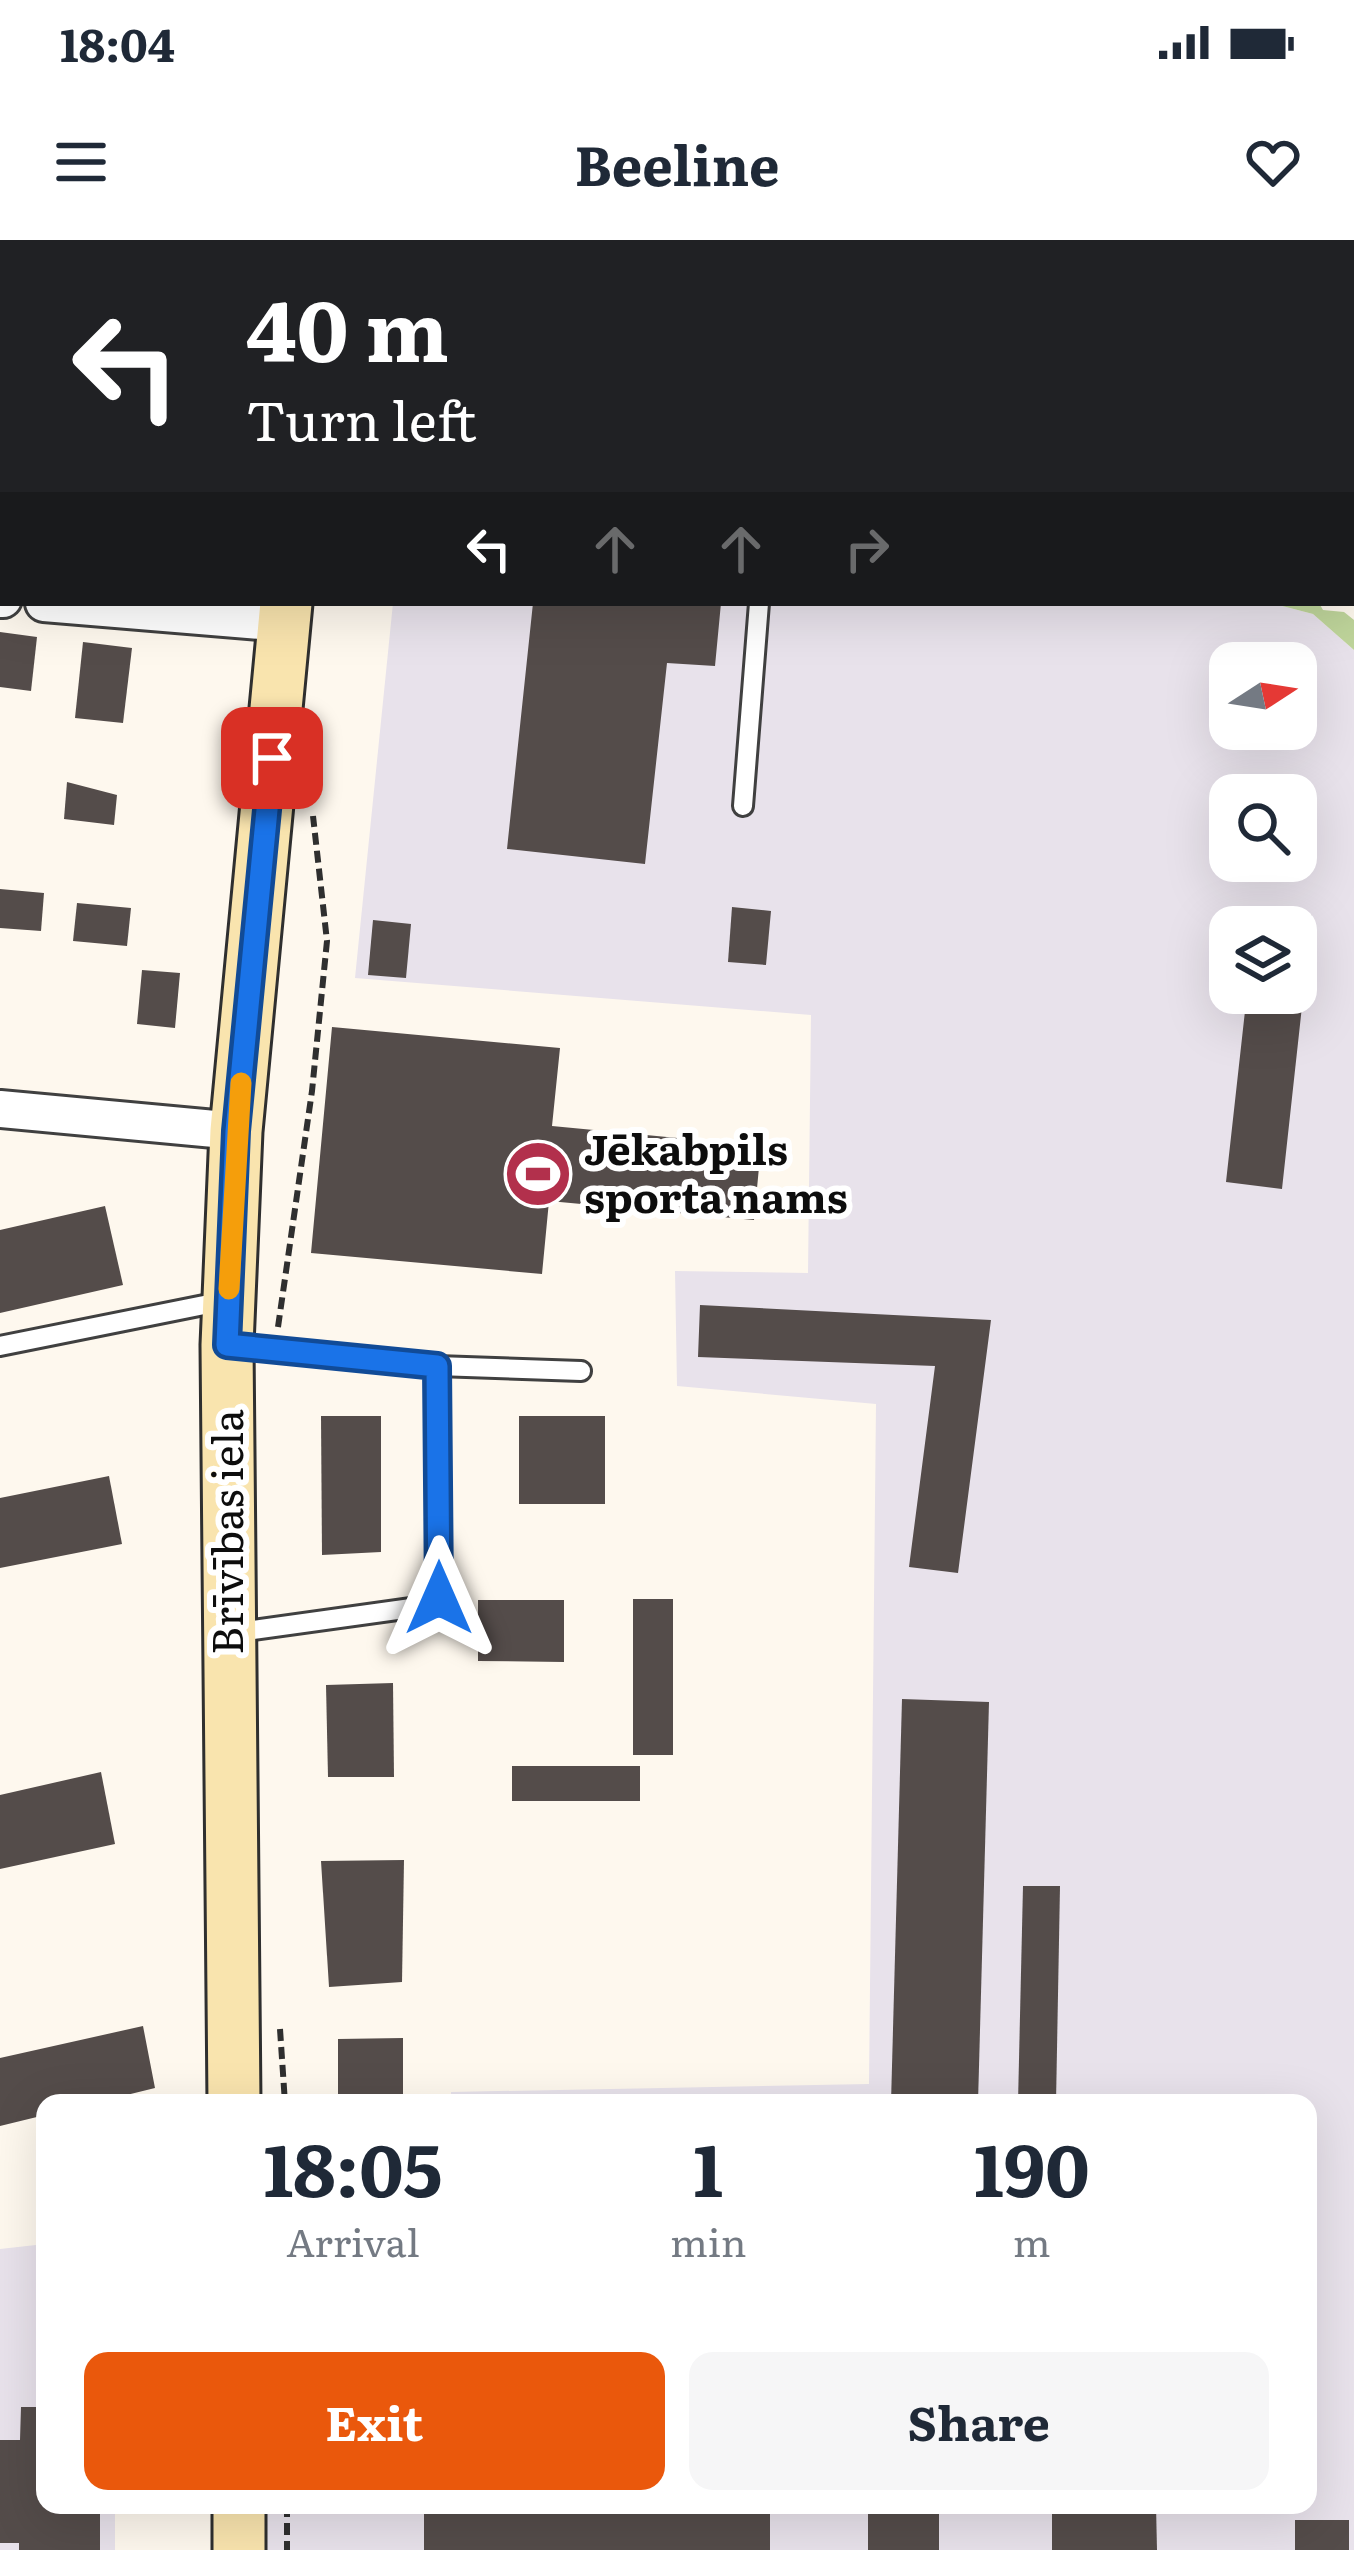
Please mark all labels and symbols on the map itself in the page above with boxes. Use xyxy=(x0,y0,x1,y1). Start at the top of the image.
north arrow xyxy=(1209,642,1317,750)
pin xyxy=(221,707,323,809)
place label: Jēkabpils sporta nams xyxy=(584,1116,848,1226)
sports icon: Jēkabpils sporta nams xyxy=(503,1139,573,1209)
street label: Brīvības iela xyxy=(194,1409,256,1655)
position arrow xyxy=(376,1535,502,1661)

